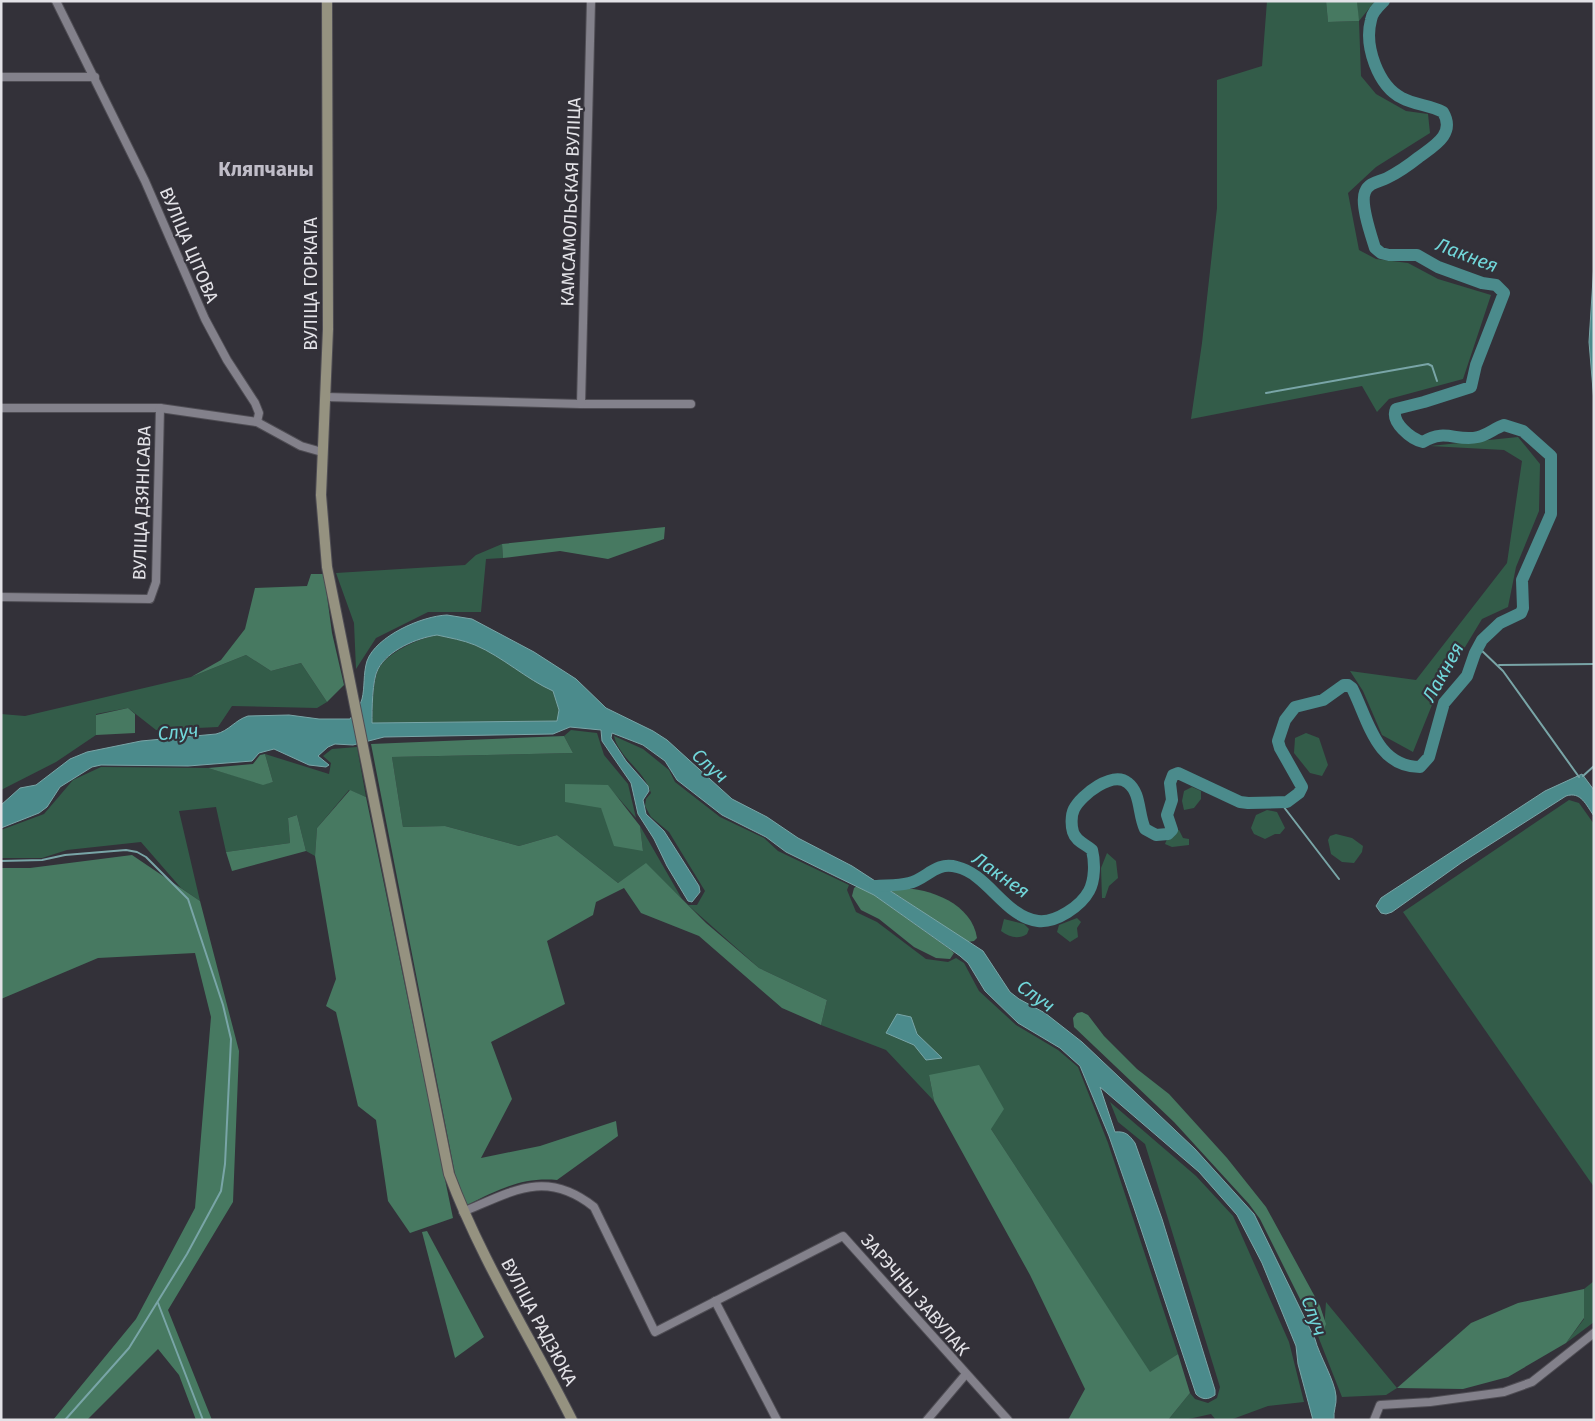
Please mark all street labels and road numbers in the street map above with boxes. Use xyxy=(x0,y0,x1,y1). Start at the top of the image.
street label: КАМСАМОЛЬСКАЯ ВУЛІЦА xyxy=(556,96,586,307)
street label: ВУЛІЦА ЦІТОВА xyxy=(155,184,224,307)
street label: ВУЛІЦА ГОРКАГА xyxy=(300,217,322,351)
street label: ВУЛІЦА ДЗЯНІСАВА xyxy=(128,425,156,581)
street label: ЗАРЭЧНЫ ЗАВУЛАК xyxy=(856,1230,974,1361)
street label: ВУЛІЦА РАДЗЮКА xyxy=(496,1254,582,1390)

